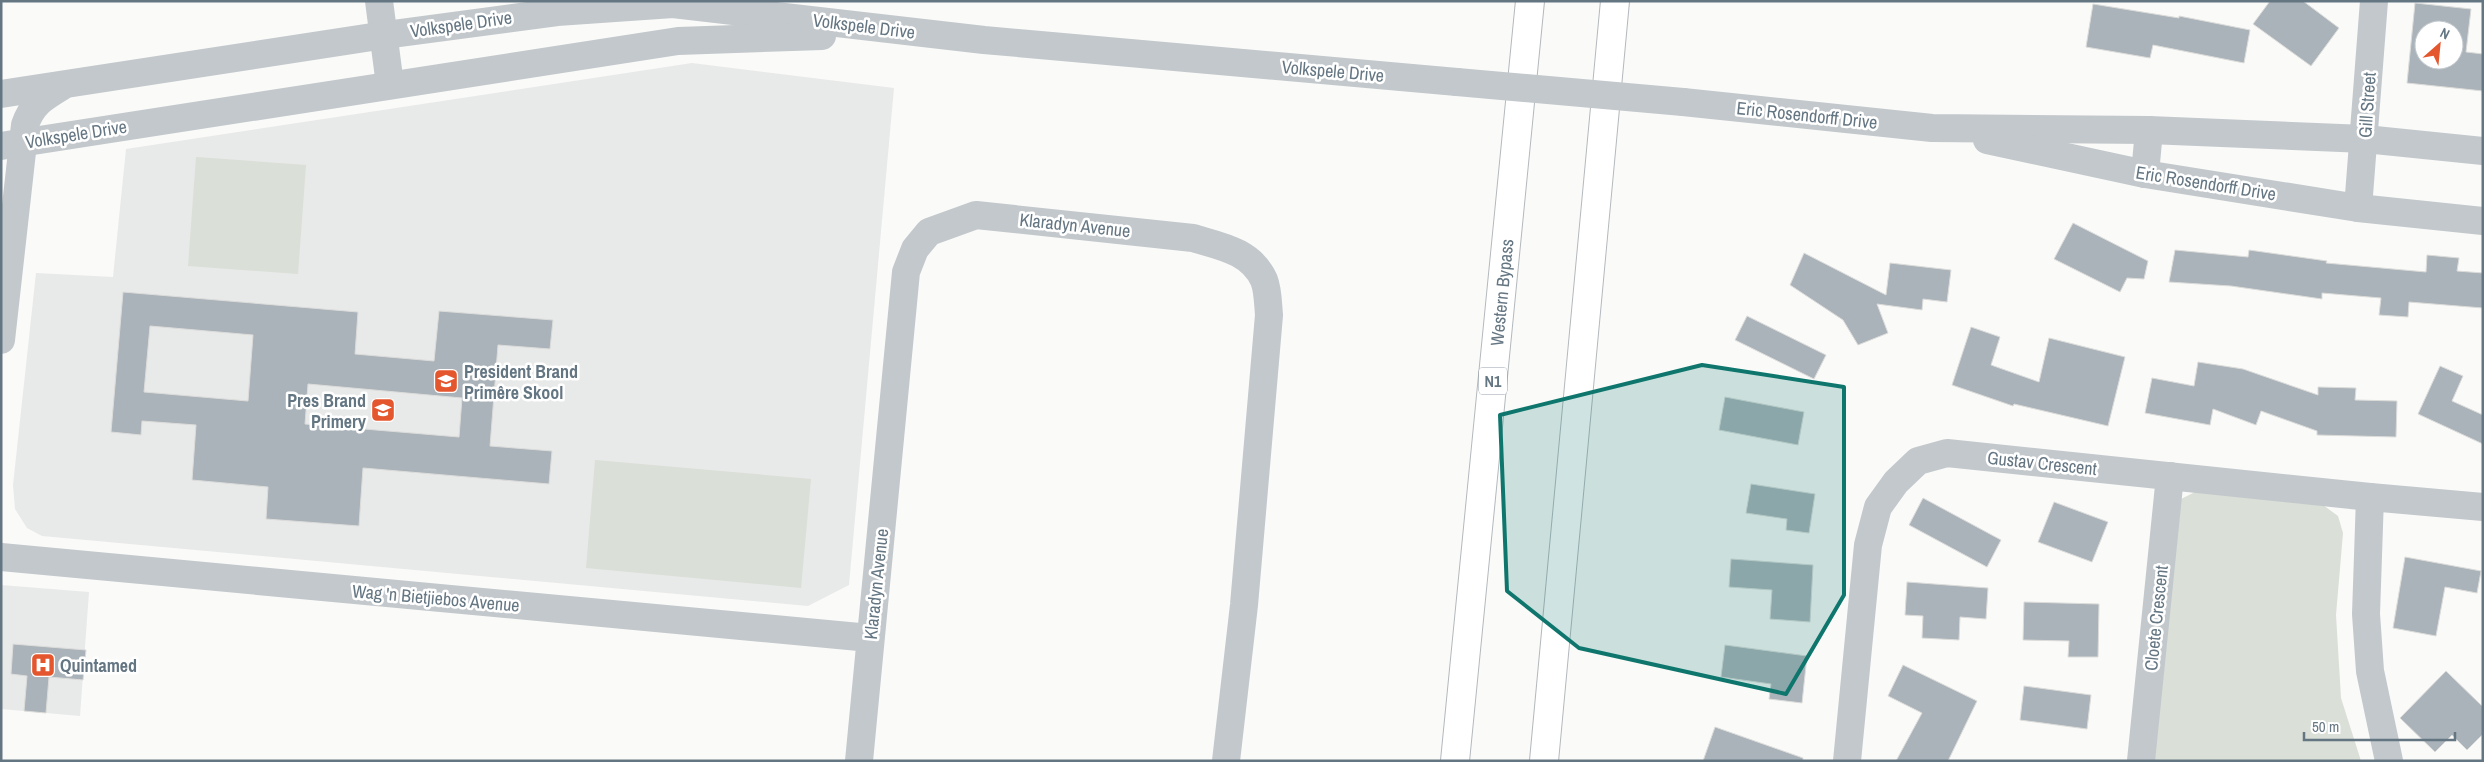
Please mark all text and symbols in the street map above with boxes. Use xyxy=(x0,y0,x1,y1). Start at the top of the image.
street label: Volkspele Drive xyxy=(408,4,514,44)
street label: Volkspele Drive xyxy=(812,7,916,45)
north arrow xyxy=(2414,20,2464,70)
text: N xyxy=(2437,24,2453,43)
street label: Volkspele Drive xyxy=(1281,54,1385,88)
street label: Gill Street xyxy=(2352,71,2382,139)
street label: Eric Rosendorff Drive xyxy=(1735,95,1879,135)
street label: Volkspele Drive xyxy=(23,114,129,154)
street label: Eric Rosendorff Drive xyxy=(2134,160,2278,206)
street label: Klaradyn Avenue xyxy=(1018,207,1132,243)
street label: Western Bypass xyxy=(1484,238,1519,347)
place label: President Brand Primêre Skool xyxy=(464,359,578,405)
school or university icon: President Brand Primêre Skool xyxy=(433,368,459,394)
road number: N1 xyxy=(1479,368,1507,394)
place label: Pres Brand Primery xyxy=(287,388,367,434)
school or university icon: Pres Brand Primery xyxy=(370,397,396,423)
street label: Gustav Crescent xyxy=(1986,445,2098,481)
street label: Klaradyn Avenue xyxy=(858,527,894,641)
street label: Cloete Crescent xyxy=(2138,564,2174,672)
street label: Wag 'n Bietjiebos Avenue xyxy=(351,578,521,618)
hospital icon: Quintamed xyxy=(30,652,56,678)
place label: Quintamed xyxy=(60,653,137,678)
scale bar xyxy=(2304,710,2455,742)
text: 50 m xyxy=(2312,716,2339,737)

